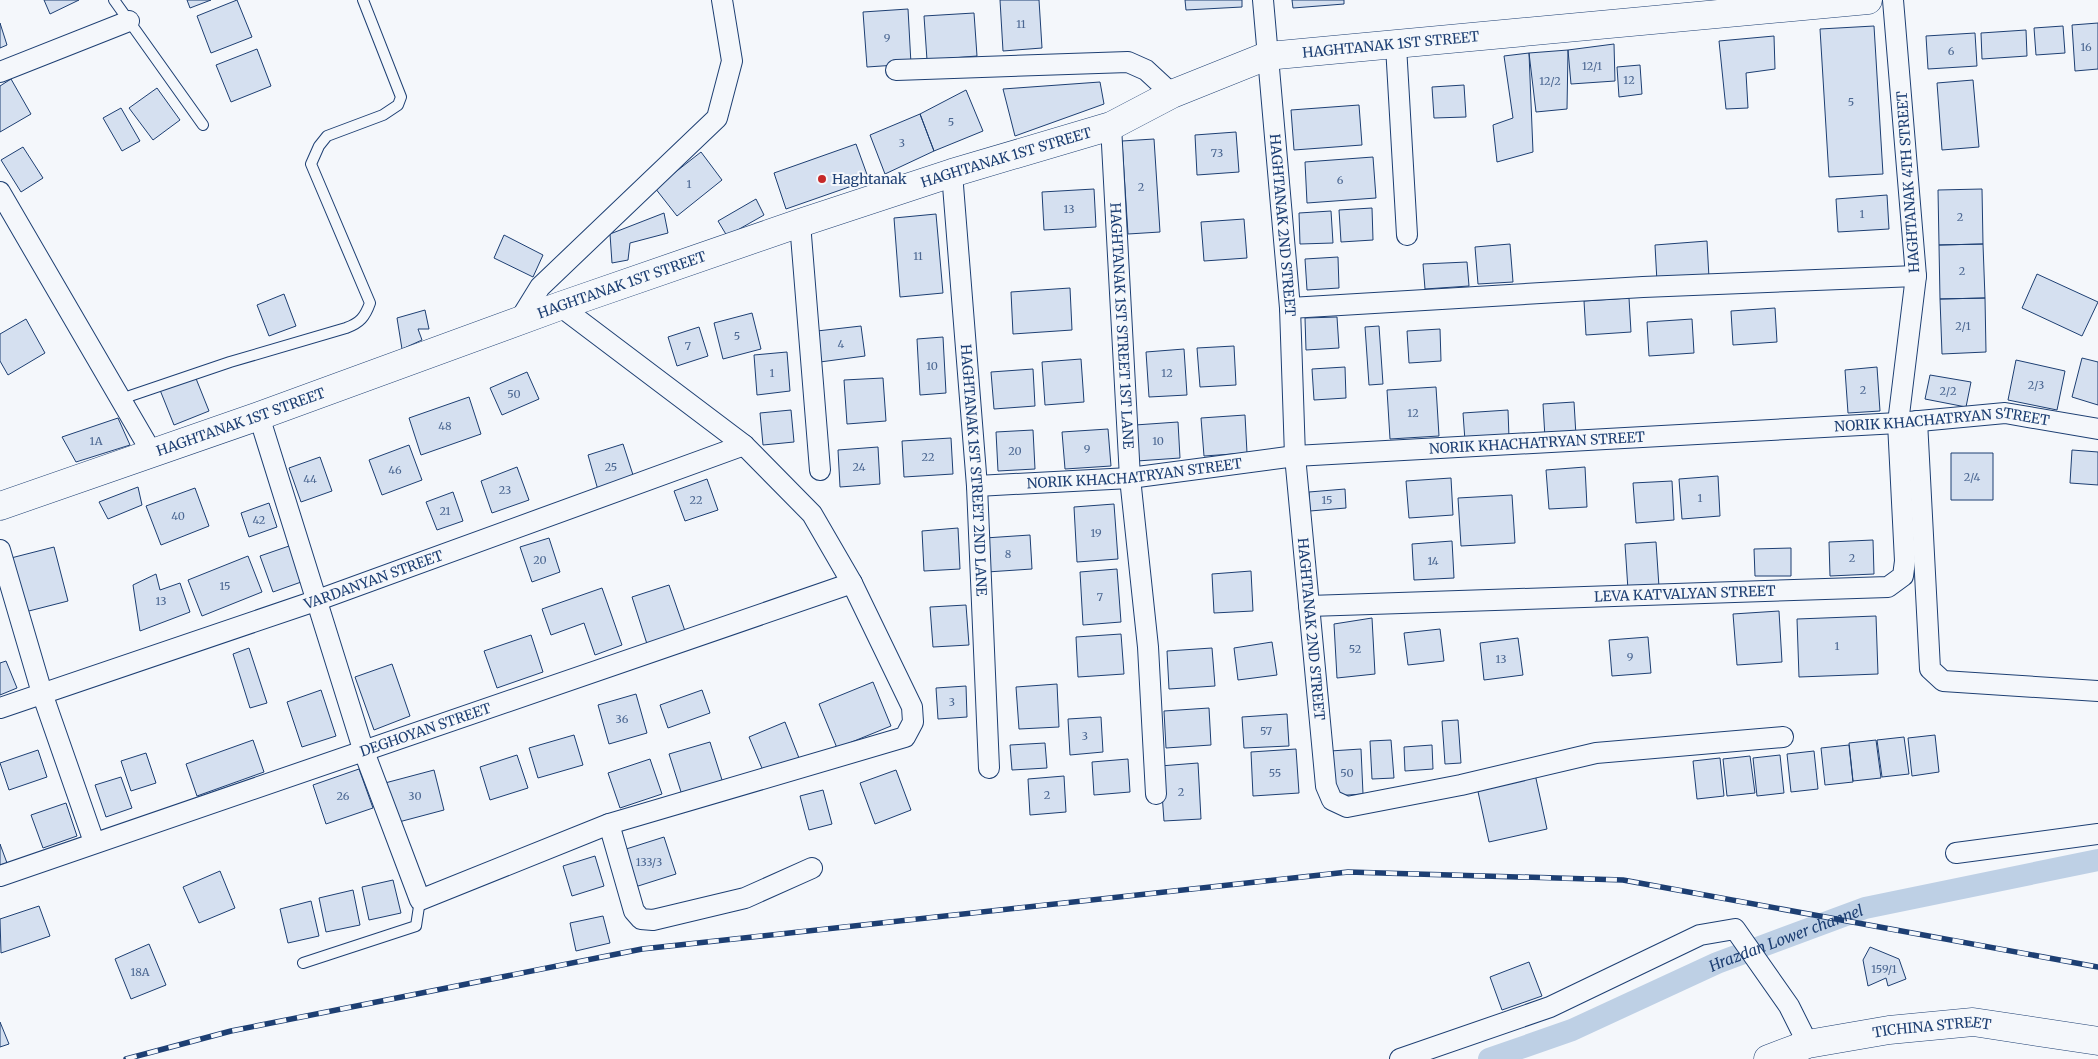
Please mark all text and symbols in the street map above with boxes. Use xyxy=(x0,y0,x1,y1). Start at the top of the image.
house number: 11 xyxy=(1016,17,1026,31)
street label: HAGHTANAK 1ST STREET xyxy=(1302,27,1480,62)
house number: 9 xyxy=(884,31,891,45)
house number: 16 xyxy=(2080,40,2092,54)
house number: 6 xyxy=(1948,44,1955,58)
house number: 12/1 xyxy=(1582,59,1602,73)
house number: 12 xyxy=(1623,73,1635,87)
house number: 12/2 xyxy=(1539,74,1561,88)
street label: HAGHTANAK 4TH STREET xyxy=(1893,90,1923,273)
house number: 5 xyxy=(1848,95,1854,109)
house number: 5 xyxy=(948,115,954,129)
street label: HAGHTANAK 1ST STREET xyxy=(918,123,1094,192)
street label: HAGHTANAK 2ND STREET xyxy=(1266,133,1299,317)
house number: 3 xyxy=(899,136,905,150)
house number: 73 xyxy=(1211,146,1223,160)
place label: Haghtanak xyxy=(832,170,907,188)
marker: Haghtanak xyxy=(816,173,828,185)
house number: 6 xyxy=(1337,173,1344,187)
house number: 1 xyxy=(687,177,692,191)
house number: 2 xyxy=(1138,180,1144,194)
house number: 13 xyxy=(1064,202,1074,216)
street label: HAGHTANAK 1ST STREET 1ST LANE xyxy=(1106,202,1137,450)
house number: 1 xyxy=(1860,207,1865,221)
house number: 2 xyxy=(1957,210,1963,224)
street label: HAGHTANAK 1ST STREET xyxy=(535,247,709,323)
house number: 11 xyxy=(913,249,923,263)
house number: 2 xyxy=(1959,264,1965,278)
house number: 2/1 xyxy=(1955,319,1971,333)
house number: 5 xyxy=(734,329,740,343)
house number: 4 xyxy=(838,337,845,351)
house number: 7 xyxy=(685,339,691,353)
street label: HAGHTANAK 1ST STREET 2ND LANE xyxy=(957,343,991,597)
house number: 10 xyxy=(926,359,938,373)
house number: 1 xyxy=(770,366,775,380)
house number: 12 xyxy=(1161,366,1173,380)
house number: 2/3 xyxy=(2028,378,2044,392)
house number: 2 xyxy=(1860,383,1866,397)
street label: HAGHTANAK 1ST STREET xyxy=(154,384,328,460)
house number: 2/2 xyxy=(1940,384,1956,398)
house number: 50 xyxy=(507,387,521,401)
street label: NORIK KHACHATRYAN STREET xyxy=(1834,404,2051,435)
house number: 12 xyxy=(1407,406,1419,420)
house number: 48 xyxy=(438,419,452,433)
street label: NORIK KHACHATRYAN STREET xyxy=(1428,428,1646,458)
house number: 1A xyxy=(90,434,103,448)
house number: 10 xyxy=(1152,434,1164,448)
house number: 9 xyxy=(1084,442,1091,456)
house number: 20 xyxy=(1008,444,1022,458)
house number: 22 xyxy=(922,450,934,464)
street label: NORIK KHACHATRYAN STREET xyxy=(1026,454,1243,492)
house number: 25 xyxy=(605,460,617,474)
house number: 24 xyxy=(853,460,866,474)
house number: 46 xyxy=(388,463,402,477)
house number: 2/4 xyxy=(1964,470,1980,484)
house number: 44 xyxy=(303,472,317,486)
house number: 23 xyxy=(499,483,511,497)
house number: 1 xyxy=(1698,491,1703,505)
house number: 22 xyxy=(690,493,702,507)
house number: 15 xyxy=(1321,493,1333,507)
house number: 21 xyxy=(439,504,451,518)
house number: 40 xyxy=(171,509,185,523)
house number: 42 xyxy=(253,513,265,527)
house number: 19 xyxy=(1090,526,1102,540)
street label: HAGHTANAK 2ND STREET xyxy=(1294,537,1329,721)
street label: VARDANYAN STREET xyxy=(301,546,446,613)
house number: 8 xyxy=(1005,547,1012,561)
house number: 2 xyxy=(1849,551,1855,565)
house number: 20 xyxy=(533,553,547,567)
house number: 14 xyxy=(1427,554,1439,568)
house number: 15 xyxy=(219,579,231,593)
street label: LEVA KATVALYAN STREET xyxy=(1594,582,1776,606)
house number: 7 xyxy=(1097,590,1103,604)
house number: 13 xyxy=(156,594,166,608)
house number: 1 xyxy=(1835,639,1840,653)
house number: 52 xyxy=(1349,642,1361,656)
house number: 9 xyxy=(1627,650,1634,664)
house number: 13 xyxy=(1496,652,1506,666)
house number: 3 xyxy=(949,695,955,709)
street label: DEGHOYAN STREET xyxy=(358,699,494,761)
house number: 36 xyxy=(616,712,629,726)
house number: 57 xyxy=(1260,724,1272,738)
house number: 3 xyxy=(1082,729,1088,743)
house number: 55 xyxy=(1269,766,1281,780)
house number: 50 xyxy=(1340,766,1354,780)
house number: 2 xyxy=(1178,785,1184,799)
house number: 2 xyxy=(1044,788,1050,802)
house number: 26 xyxy=(337,789,350,803)
house number: 30 xyxy=(408,789,422,803)
house number: 133/3 xyxy=(636,855,662,869)
water label: Hrazdan Lower channel xyxy=(1705,900,1866,976)
house number: 159/1 xyxy=(1871,962,1897,976)
house number: 18A xyxy=(131,965,150,979)
street label: TICHINA STREET xyxy=(1871,1013,1993,1042)

